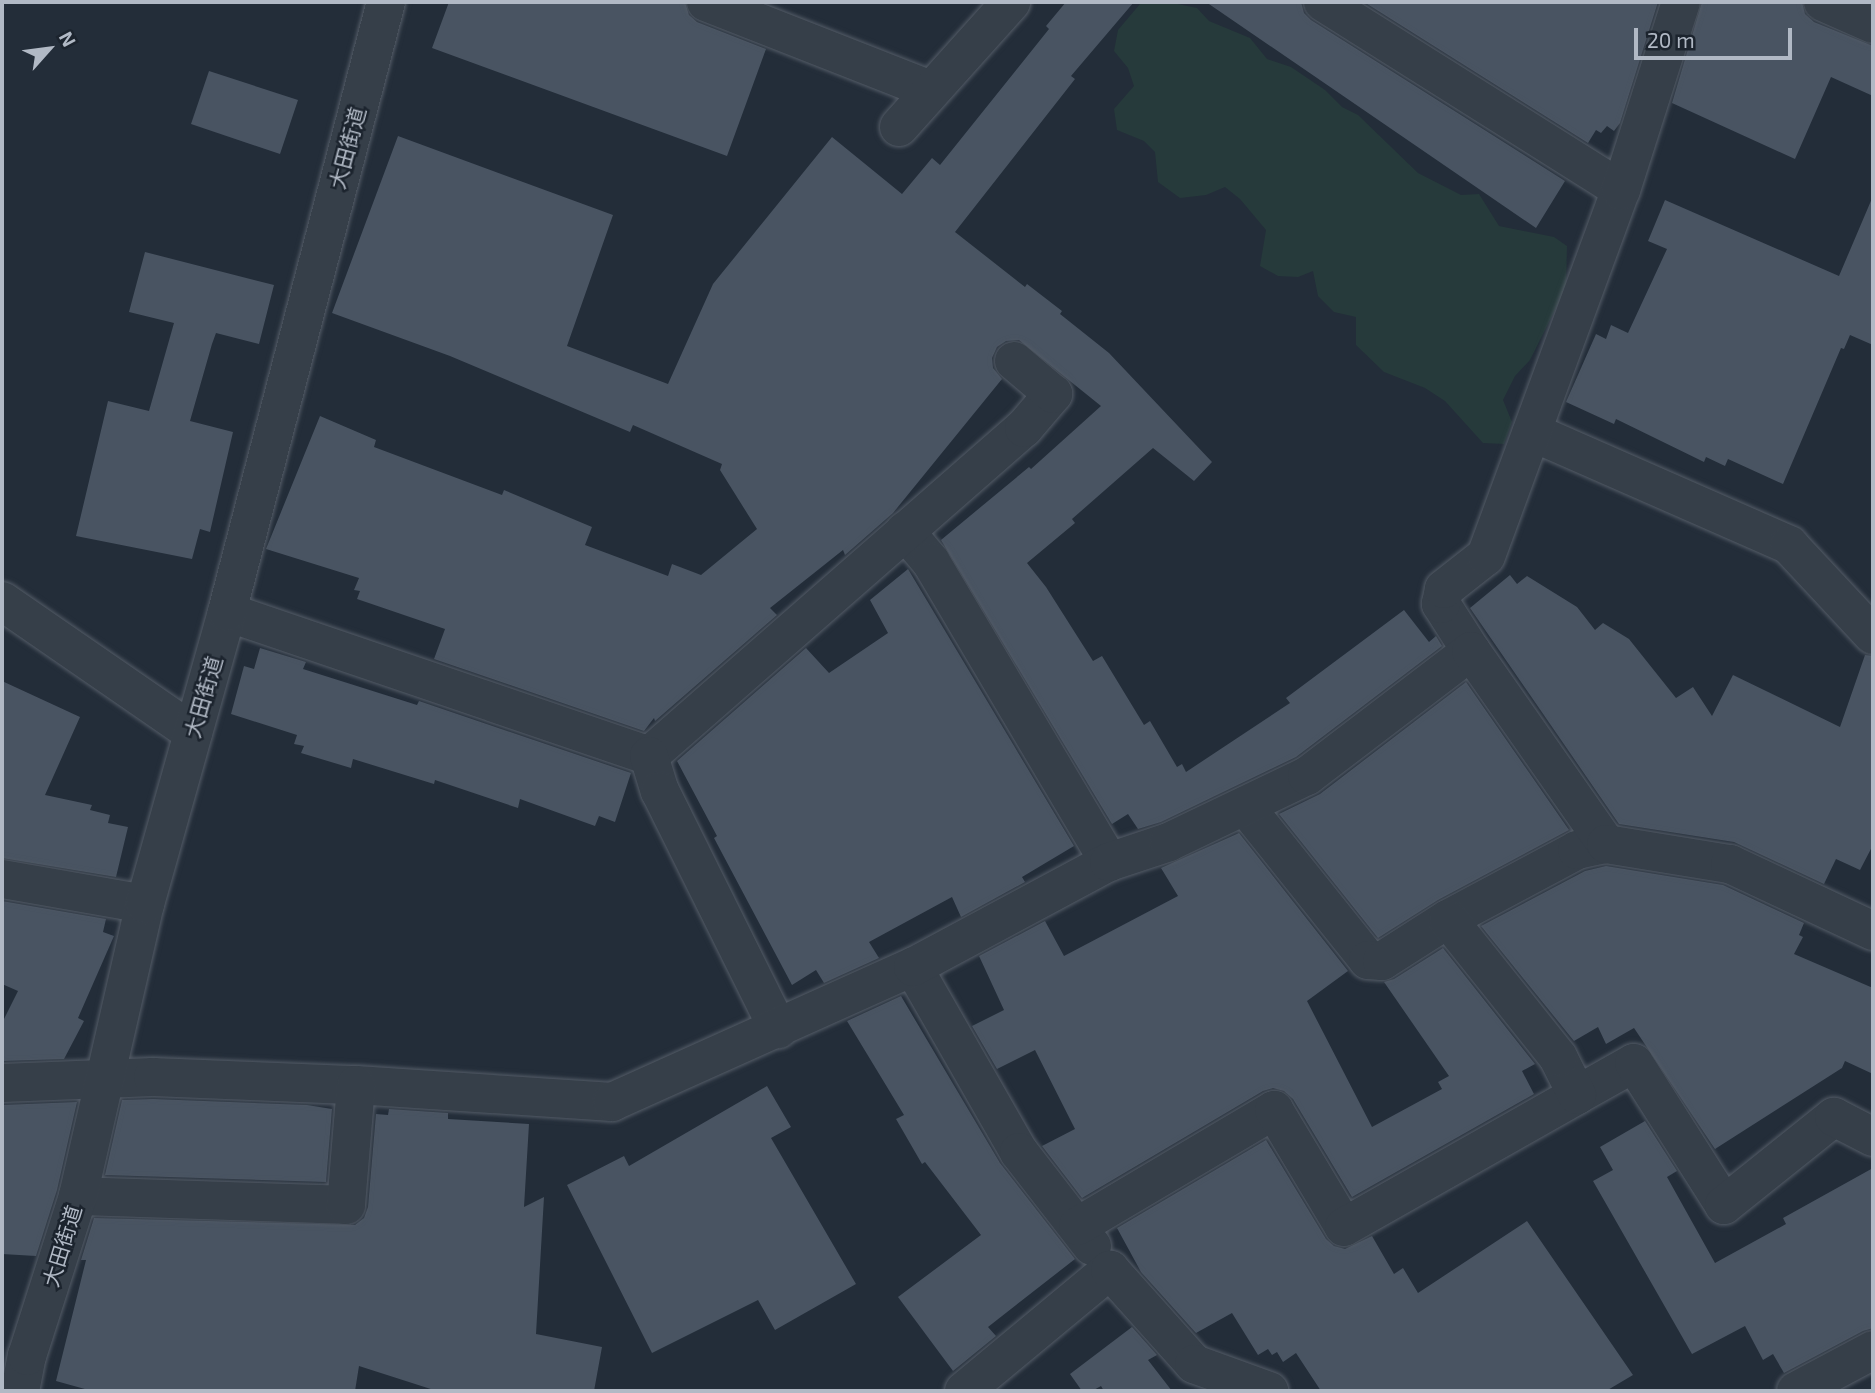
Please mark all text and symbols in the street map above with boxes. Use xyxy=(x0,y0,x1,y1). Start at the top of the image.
north arrow xyxy=(14,14,84,84)
scale bar xyxy=(1637,14,1794,58)
text: N xyxy=(55,27,81,50)
text: 20 m xyxy=(1647,27,1695,52)
street label: 大田街道 xyxy=(324,104,370,192)
street label: 大田街道 xyxy=(179,653,227,741)
street label: 大田街道 xyxy=(38,1202,86,1290)

